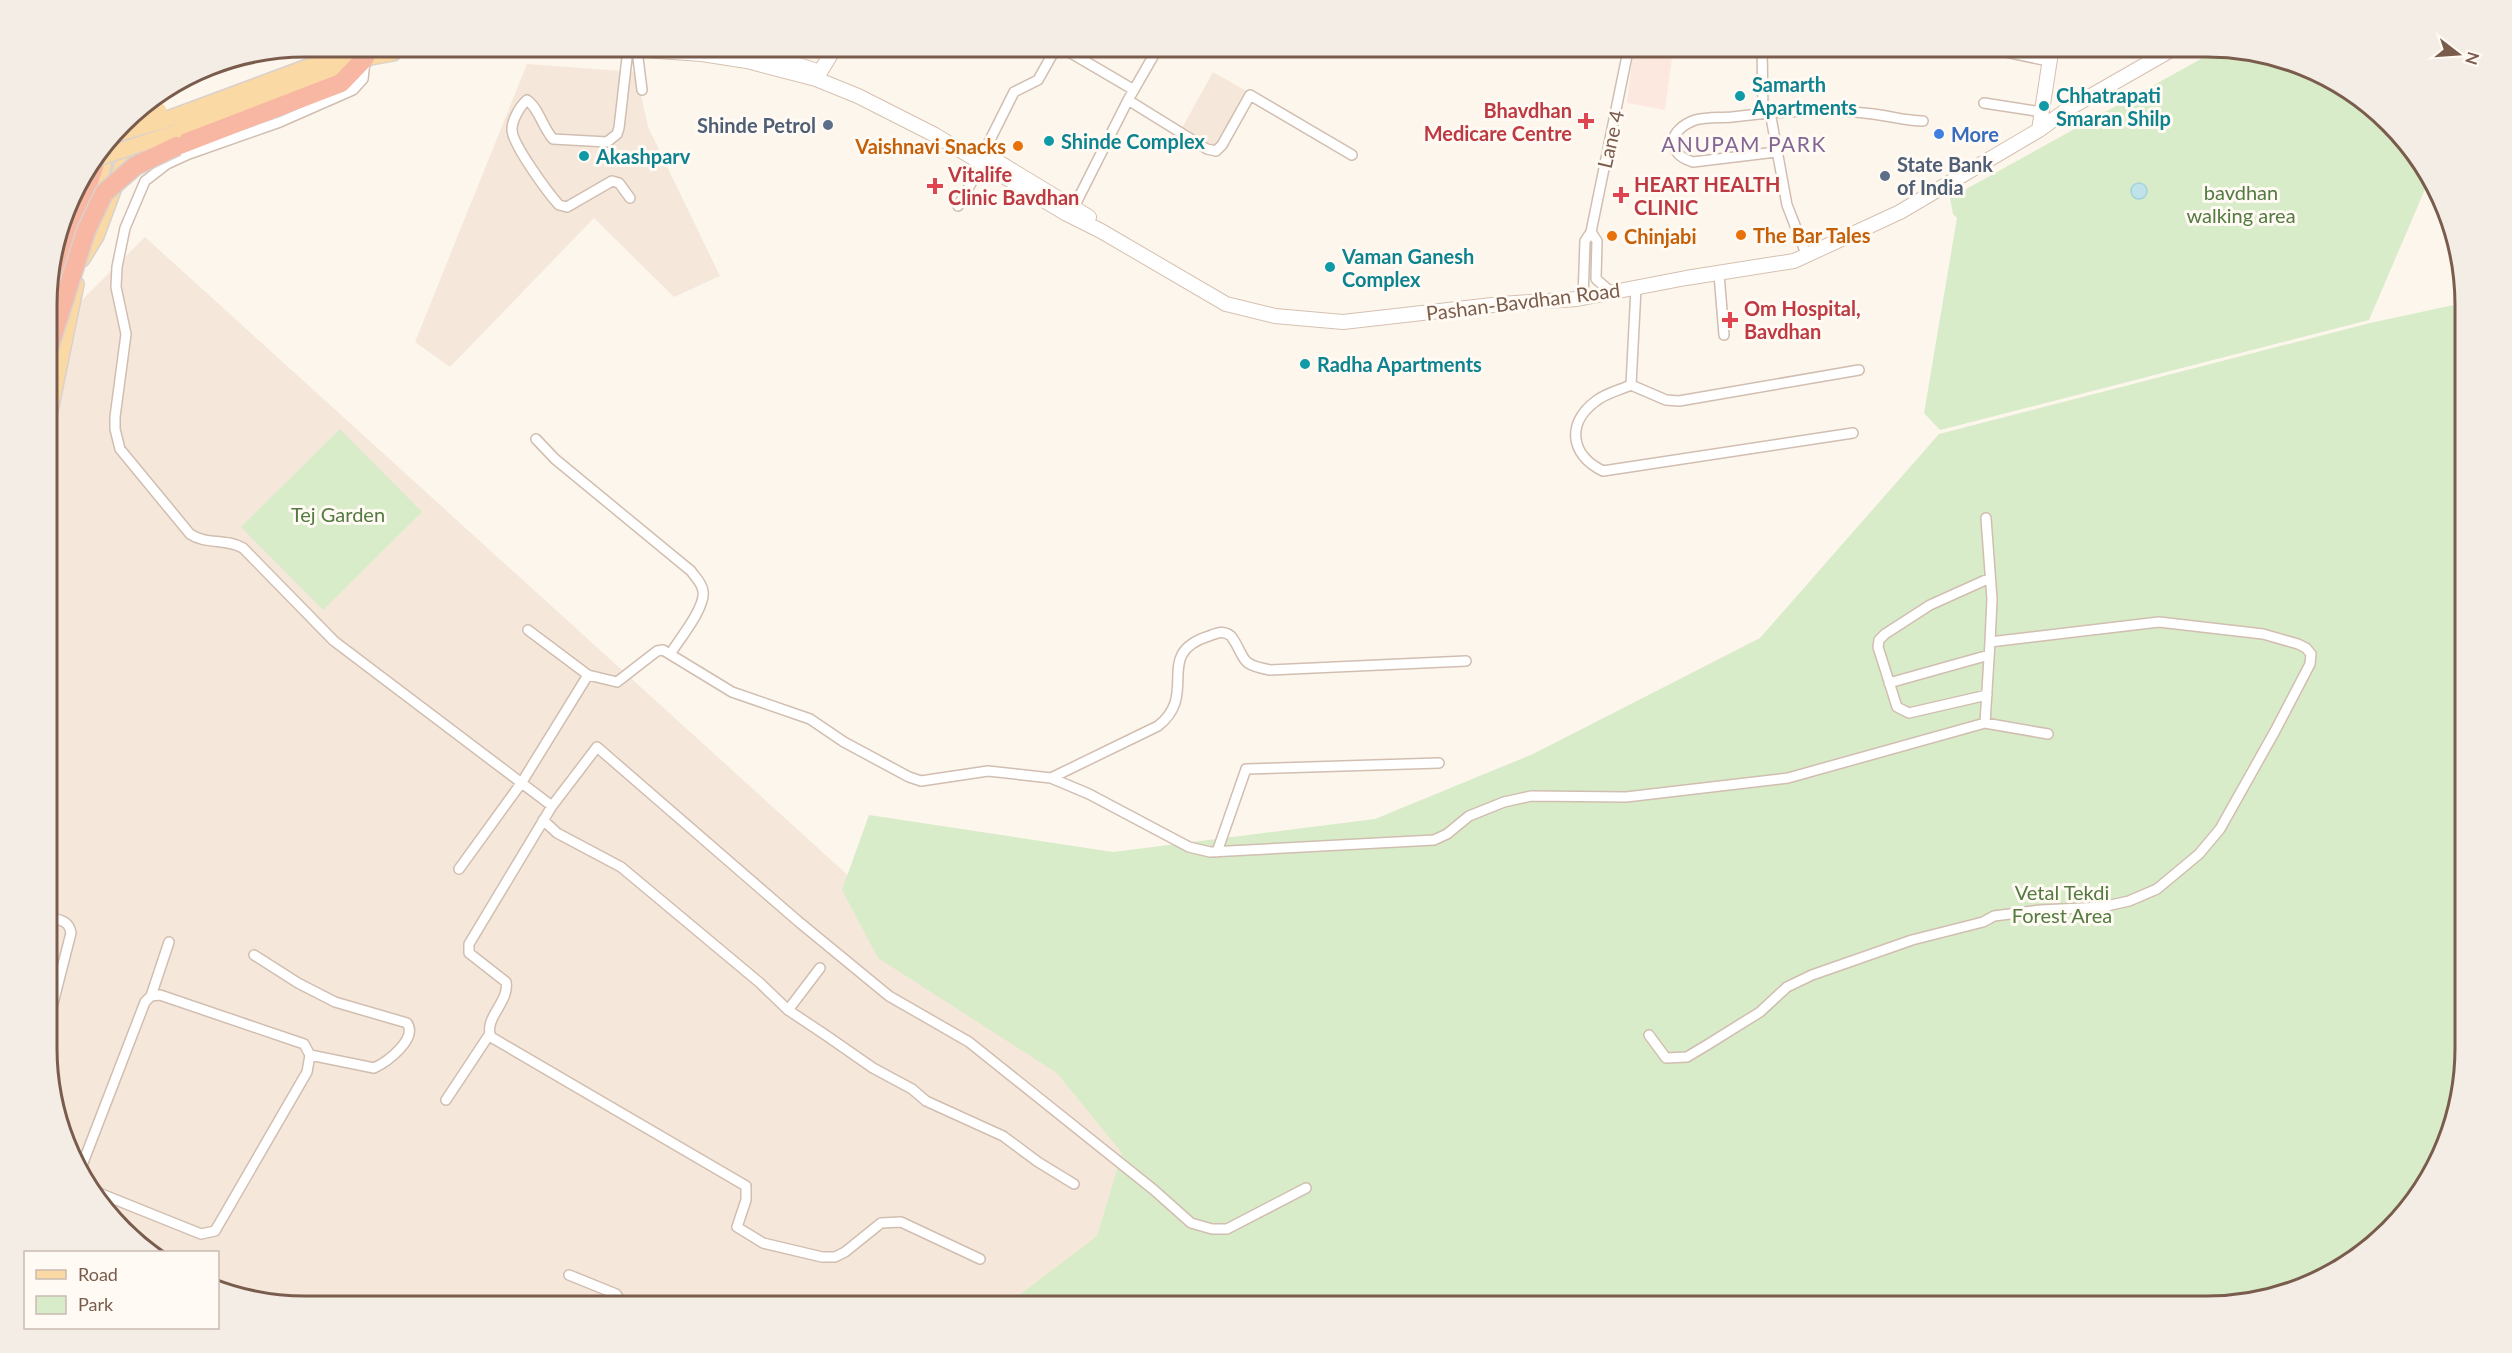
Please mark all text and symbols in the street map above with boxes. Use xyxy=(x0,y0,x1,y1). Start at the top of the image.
north arrow xyxy=(2428,24,2488,84)
text: N xyxy=(2462,50,2484,67)
place label: Samarth Apartments xyxy=(1751,72,1857,119)
place label: Chhatrapati Smaran Shilp xyxy=(2056,83,2171,130)
marker: Samarth Apartments xyxy=(1733,89,1747,103)
place label: Bhavdhan Medicare Centre xyxy=(1424,98,1572,145)
marker: Chhatrapati Smaran Shilp xyxy=(2037,99,2051,113)
street label: Lane 4 xyxy=(1592,107,1628,170)
marker: Bhavdhan Medicare Centre xyxy=(1577,112,1595,130)
place label: Shinde Petrol xyxy=(697,113,816,137)
marker: Shinde Petrol xyxy=(821,118,835,132)
place label: More xyxy=(1951,122,1999,146)
marker: More xyxy=(1932,127,1946,141)
place label: Shinde Complex xyxy=(1061,129,1205,153)
district label: ANUPAM PARK xyxy=(1661,131,1827,156)
place label: Vaishnavi Snacks xyxy=(854,134,1006,158)
marker: Shinde Complex xyxy=(1042,134,1056,148)
marker: Vaishnavi Snacks xyxy=(1011,139,1025,153)
place label: Akashparv xyxy=(595,144,691,168)
marker: Akashparv xyxy=(577,149,591,163)
place label: State Bank of India xyxy=(1897,152,1993,199)
place label: Vitalife Clinic Bavdhan xyxy=(947,162,1079,209)
marker: State Bank of India xyxy=(1878,169,1892,183)
place label: HEART HEALTH CLINIC xyxy=(1634,172,1780,219)
marker: Vitalife Clinic Bavdhan xyxy=(926,177,944,195)
park label: bavdhan walking area xyxy=(2186,180,2296,227)
marker: HEART HEALTH CLINIC xyxy=(1612,186,1630,204)
place label: The Bar Tales xyxy=(1753,223,1871,247)
place label: Chinjabi xyxy=(1624,224,1697,248)
marker: The Bar Tales xyxy=(1734,228,1748,242)
marker: Chinjabi xyxy=(1605,229,1619,243)
place label: Vaman Ganesh Complex xyxy=(1341,244,1474,291)
marker: Vaman Ganesh Complex xyxy=(1323,260,1337,274)
street label: Pashan-Bavdhan Road xyxy=(1425,277,1621,325)
place label: Om Hospital, Bavdhan xyxy=(1744,296,1861,343)
marker: Om Hospital, Bavdhan xyxy=(1721,311,1739,329)
place label: Radha Apartments xyxy=(1317,352,1482,376)
marker: Radha Apartments xyxy=(1298,357,1312,371)
park label: Tej Garden xyxy=(291,502,385,526)
park label: Vetal Tekdi Forest Area xyxy=(2012,880,2112,927)
legend xyxy=(24,1251,219,1329)
text: Road xyxy=(78,1263,118,1285)
text: Park xyxy=(78,1293,114,1315)

